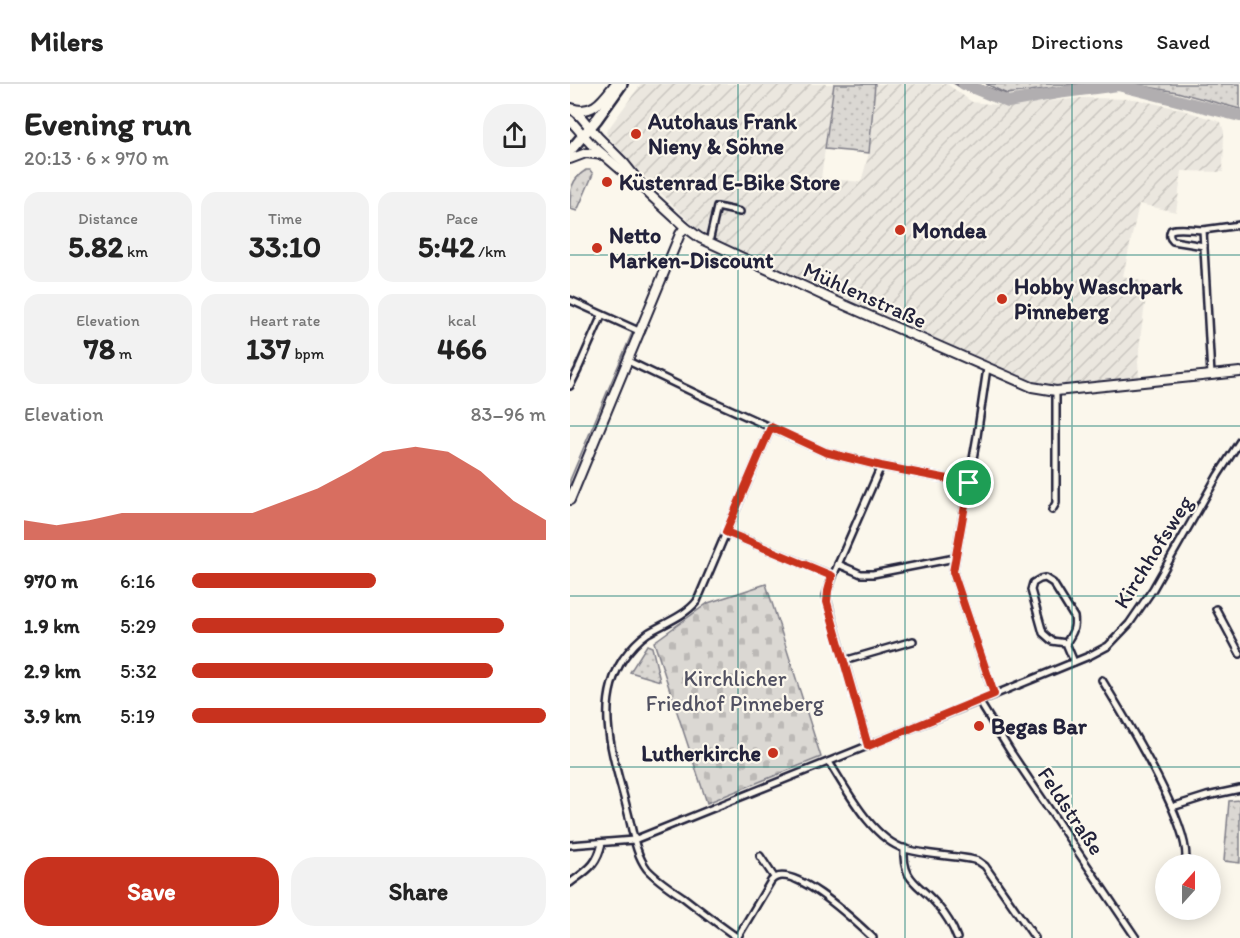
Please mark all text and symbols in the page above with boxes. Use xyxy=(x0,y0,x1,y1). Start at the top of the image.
text: Milers xyxy=(30,24,104,58)
text: Map xyxy=(960,29,998,54)
text: Directions xyxy=(1031,29,1123,54)
text: Saved xyxy=(1156,29,1210,54)
text: Evening run xyxy=(24,104,191,143)
button: share xyxy=(483,104,546,167)
place label: Autohaus Frank Nieny & Söhne xyxy=(647,108,798,160)
marker: Autohaus Frank Nieny & Söhne xyxy=(629,127,643,141)
text: 20:13 · 6 × 970 m xyxy=(24,146,169,170)
place label: Küstenrad E-Bike Store xyxy=(619,169,841,196)
marker: Küstenrad E-Bike Store xyxy=(600,175,614,189)
text: Distance xyxy=(78,209,138,228)
text: Time xyxy=(268,209,302,228)
text: Pace xyxy=(446,209,478,228)
place label: Mondea xyxy=(912,217,987,244)
place label: Netto Marken-Discount xyxy=(609,222,774,274)
marker: Mondea xyxy=(893,223,907,237)
text: 5.82 xyxy=(68,228,123,265)
text: 33:10 xyxy=(249,228,321,265)
text: 5:42 xyxy=(418,228,475,265)
marker: Netto Marken-Discount xyxy=(590,241,604,255)
text: km xyxy=(123,242,148,261)
text: /km xyxy=(475,242,506,261)
street label: Mühlenstraße xyxy=(799,256,931,334)
place label: Hobby Waschpark Pinneberg xyxy=(1014,273,1183,325)
marker: Hobby Waschpark Pinneberg xyxy=(995,292,1009,306)
text: Elevation xyxy=(76,311,140,330)
text: Heart rate xyxy=(250,311,320,330)
text: kcal xyxy=(448,311,476,330)
text: 78 xyxy=(84,330,115,367)
text: 137 xyxy=(246,330,291,367)
text: 466 xyxy=(437,330,487,367)
text: m xyxy=(115,344,132,363)
text: bpm xyxy=(291,344,324,363)
text: Elevation xyxy=(24,402,103,426)
text: 83–96 m xyxy=(471,402,546,426)
pin xyxy=(943,457,994,508)
icon: arrive xyxy=(952,466,985,499)
street label: Kirchhofsweg xyxy=(1108,490,1199,613)
text: 970 m xyxy=(24,569,78,593)
text: 6:16 xyxy=(120,569,155,593)
text: 1.9 km xyxy=(24,614,80,638)
text: 5:29 xyxy=(120,614,156,638)
text: 2.9 km xyxy=(24,659,81,683)
text: 5:32 xyxy=(120,659,157,683)
park label: Kirchlicher Friedhof Pinneberg xyxy=(646,665,825,717)
text: 3.9 km xyxy=(24,704,81,728)
text: 5:19 xyxy=(120,704,155,728)
place label: Begas Bar xyxy=(991,713,1088,740)
marker: Begas Bar xyxy=(972,719,986,733)
place label: Lutherkirche xyxy=(641,740,761,767)
marker: Lutherkirche xyxy=(766,746,780,760)
street label: Feldstraße xyxy=(1032,762,1110,860)
north arrow xyxy=(1155,854,1221,920)
map controls xyxy=(1155,854,1221,920)
button: Save xyxy=(24,857,279,926)
button: Share xyxy=(291,857,546,926)

